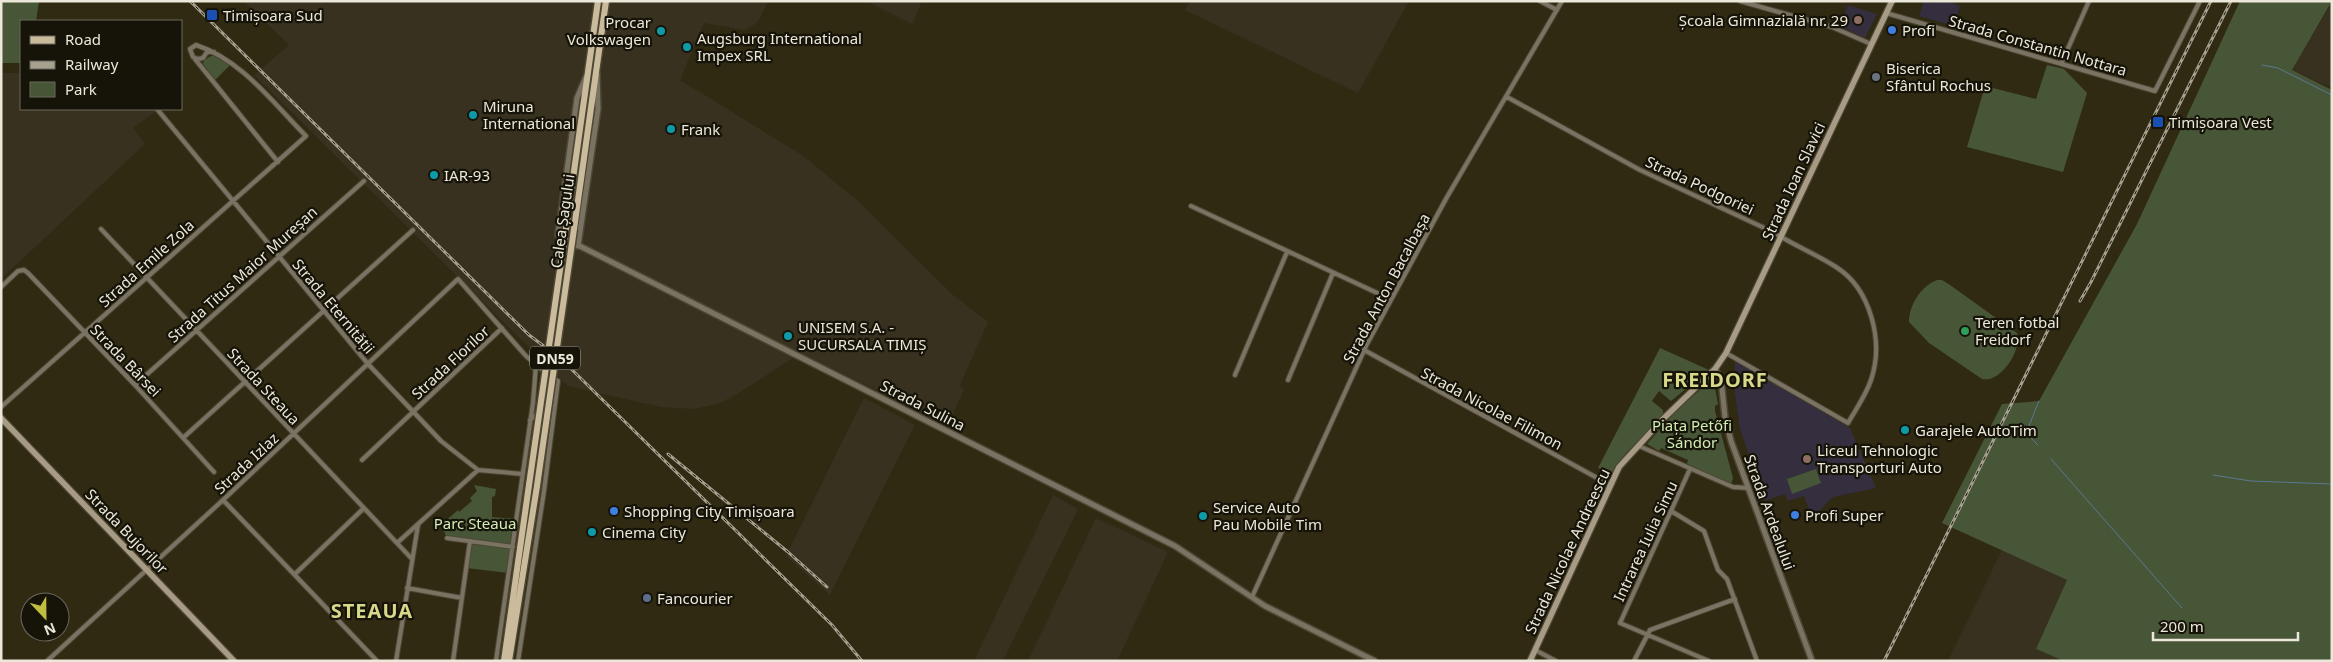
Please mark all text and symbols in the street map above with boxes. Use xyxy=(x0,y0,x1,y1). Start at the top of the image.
place label: Timișoara Sud xyxy=(223,5,323,25)
marker: Timișoara Sud xyxy=(205,8,219,22)
place label: Școala Gimnazială nr. 29 xyxy=(1679,10,1848,30)
street label: Strada Constantin Nottara xyxy=(1947,10,2129,80)
place label: Procar Volkswagen xyxy=(567,12,651,49)
marker: Școala Gimnazială nr. 29 xyxy=(1852,14,1864,26)
legend xyxy=(20,20,182,110)
place label: Profi xyxy=(1902,20,1935,40)
marker: Profi xyxy=(1886,24,1898,36)
marker: Procar Volkswagen xyxy=(655,25,667,37)
place label: Augsburg International Impex SRL xyxy=(697,28,862,65)
text: Road xyxy=(65,29,101,49)
marker: Augsburg International Impex SRL xyxy=(681,41,693,53)
text: Railway xyxy=(65,54,119,74)
place label: Biserica Sfântul Rochus xyxy=(1886,58,1991,95)
marker: Biserica Sfântul Rochus xyxy=(1870,71,1882,83)
text: Park xyxy=(65,79,97,99)
place label: Miruna International xyxy=(483,96,575,133)
marker: Miruna International xyxy=(467,109,479,121)
place label: Timișoara Vest xyxy=(2169,112,2272,132)
marker: Timișoara Vest xyxy=(2151,115,2165,129)
place label: Frank xyxy=(681,119,720,139)
street label: Strada Ioan Slavici xyxy=(1757,119,1829,243)
marker: Frank xyxy=(665,123,677,135)
street label: Strada Podgoriei xyxy=(1642,151,1758,219)
place label: IAR-93 xyxy=(444,165,490,185)
marker: IAR-93 xyxy=(428,169,440,181)
street label: Calea Șagului xyxy=(546,173,578,269)
street label: Strada Titus Maior Mureșan xyxy=(163,201,321,347)
street label: Strada Anton Bacalbașa xyxy=(1338,210,1434,366)
street label: Strada Emile Zola xyxy=(94,215,198,311)
street label: Strada Eternității xyxy=(288,254,380,358)
place label: Teren fotbal Freidorf xyxy=(1975,312,2059,349)
place label: UNISEM S.A. - SUCURSALA TIMIȘ xyxy=(798,317,927,354)
street label: Strada Bârsei xyxy=(86,319,166,401)
street label: Strada Florilor xyxy=(407,321,493,403)
marker: Teren fotbal Freidorf xyxy=(1959,325,1971,337)
marker: UNISEM S.A. - SUCURSALA TIMIȘ xyxy=(782,330,794,342)
street label: Strada Steaua xyxy=(223,343,305,429)
road number: DN59 xyxy=(530,346,580,369)
street label: Strada Nicolae Filimon xyxy=(1418,362,1566,454)
district label: FREIDORF xyxy=(1662,366,1768,393)
street label: Strada Sulina xyxy=(877,375,969,435)
park label: Piața Petőfi Sándor xyxy=(1652,415,1732,452)
place label: Garajele AutoTim xyxy=(1915,420,2037,440)
marker: Garajele AutoTim xyxy=(1899,424,1911,436)
street label: Strada Izlaz xyxy=(210,428,282,498)
place label: Liceul Tehnologic Transporturi Auto xyxy=(1817,440,1942,477)
street label: Strada Ardealului xyxy=(1740,452,1800,572)
marker: Liceul Tehnologic Transporturi Auto xyxy=(1801,453,1813,465)
street label: Strada Nicolae Andreescu xyxy=(1520,465,1614,637)
street label: Intrarea Iulia Simu xyxy=(1608,478,1682,604)
street label: Strada Bujorilor xyxy=(81,484,173,578)
place label: Service Auto Pau Mobile Tim xyxy=(1213,497,1322,534)
place label: Shopping City Timișoara xyxy=(624,501,795,521)
marker: Shopping City Timișoara xyxy=(608,505,620,517)
place label: Profi Super xyxy=(1805,505,1883,525)
marker: Profi Super xyxy=(1789,509,1801,521)
marker: Service Auto Pau Mobile Tim xyxy=(1197,510,1209,522)
park label: Parc Steaua xyxy=(434,513,516,533)
place label: Cinema City xyxy=(602,522,686,542)
marker: Cinema City xyxy=(586,526,598,538)
place label: Fancourier xyxy=(657,588,733,608)
north arrow xyxy=(20,592,70,642)
marker: Fancourier xyxy=(641,592,653,604)
district label: STEAUA xyxy=(331,597,413,624)
scale bar xyxy=(2153,610,2298,642)
text: 200 m xyxy=(2160,616,2204,636)
text: N xyxy=(41,619,59,640)

